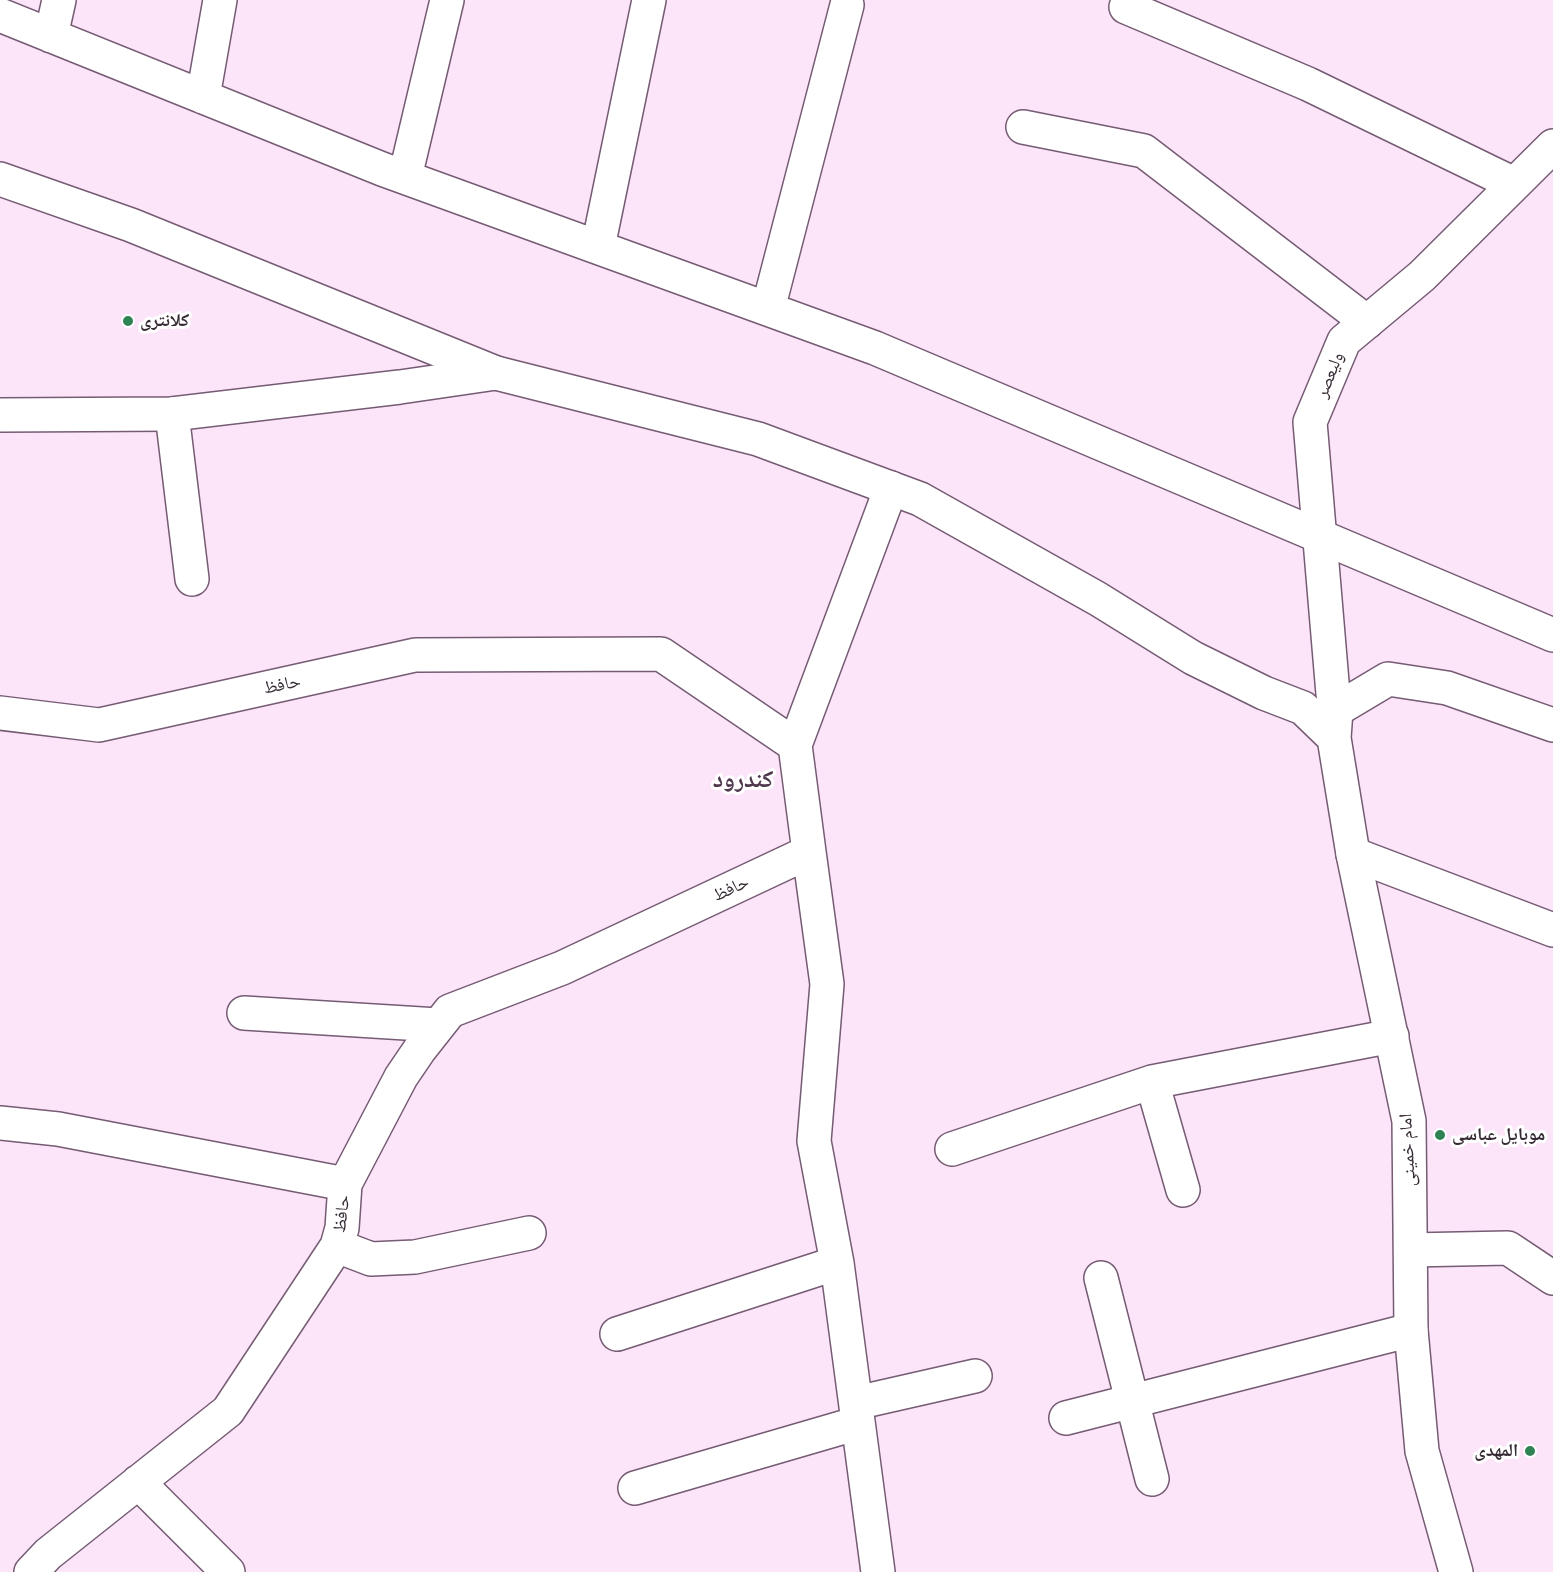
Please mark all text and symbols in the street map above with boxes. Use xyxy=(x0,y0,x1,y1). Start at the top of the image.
place label: کلانتری xyxy=(140,310,189,332)
marker: کلانتری xyxy=(121,314,135,328)
street label: ولیعصر xyxy=(1311,349,1349,401)
street label: حافظ xyxy=(261,671,303,699)
district label: کندرود xyxy=(713,766,773,794)
street label: حافظ xyxy=(709,871,753,907)
street label: امام خمینی xyxy=(1395,1113,1421,1187)
place label: موبایل عباسی xyxy=(1452,1124,1545,1146)
marker: موبایل عباسی xyxy=(1433,1128,1447,1142)
street label: حافظ xyxy=(329,1194,355,1234)
place label: المهدی xyxy=(1474,1440,1518,1462)
marker: المهدی xyxy=(1523,1444,1537,1458)

